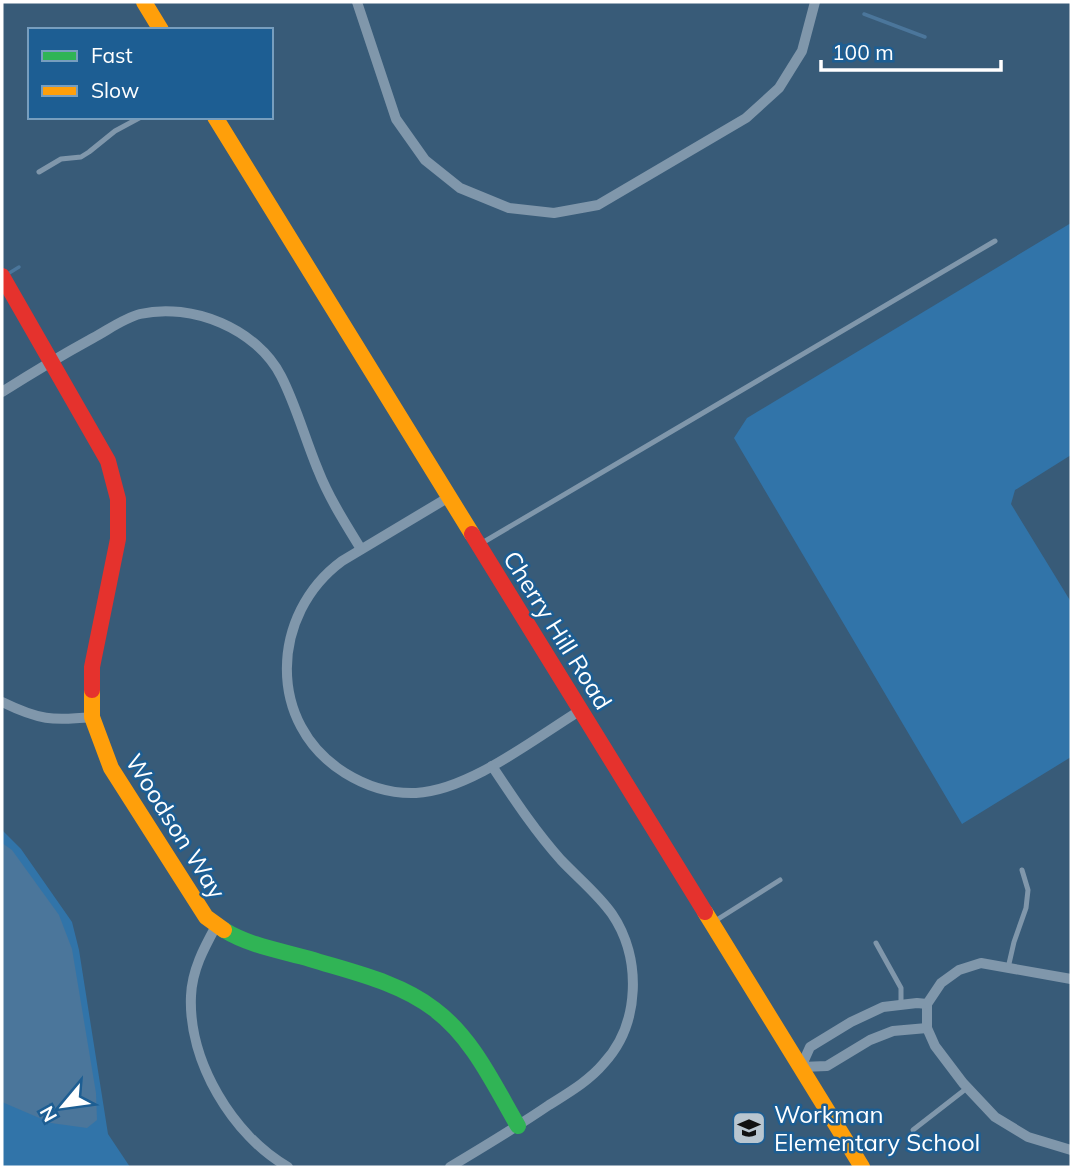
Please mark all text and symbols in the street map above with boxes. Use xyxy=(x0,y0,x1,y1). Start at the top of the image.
legend xyxy=(28,28,273,119)
scale bar xyxy=(821,28,1001,72)
text: 100 m xyxy=(832,39,894,65)
text: Fast xyxy=(91,42,133,68)
text: Slow xyxy=(91,77,139,103)
street label: Cherry Hill Road xyxy=(497,545,619,715)
street label: Woodson Way xyxy=(119,748,233,904)
north arrow xyxy=(28,1071,98,1141)
place label: Workman Elementary School xyxy=(774,1099,980,1157)
text: N xyxy=(34,1102,62,1126)
school or university icon: Workman Elementary School xyxy=(730,1109,768,1147)

